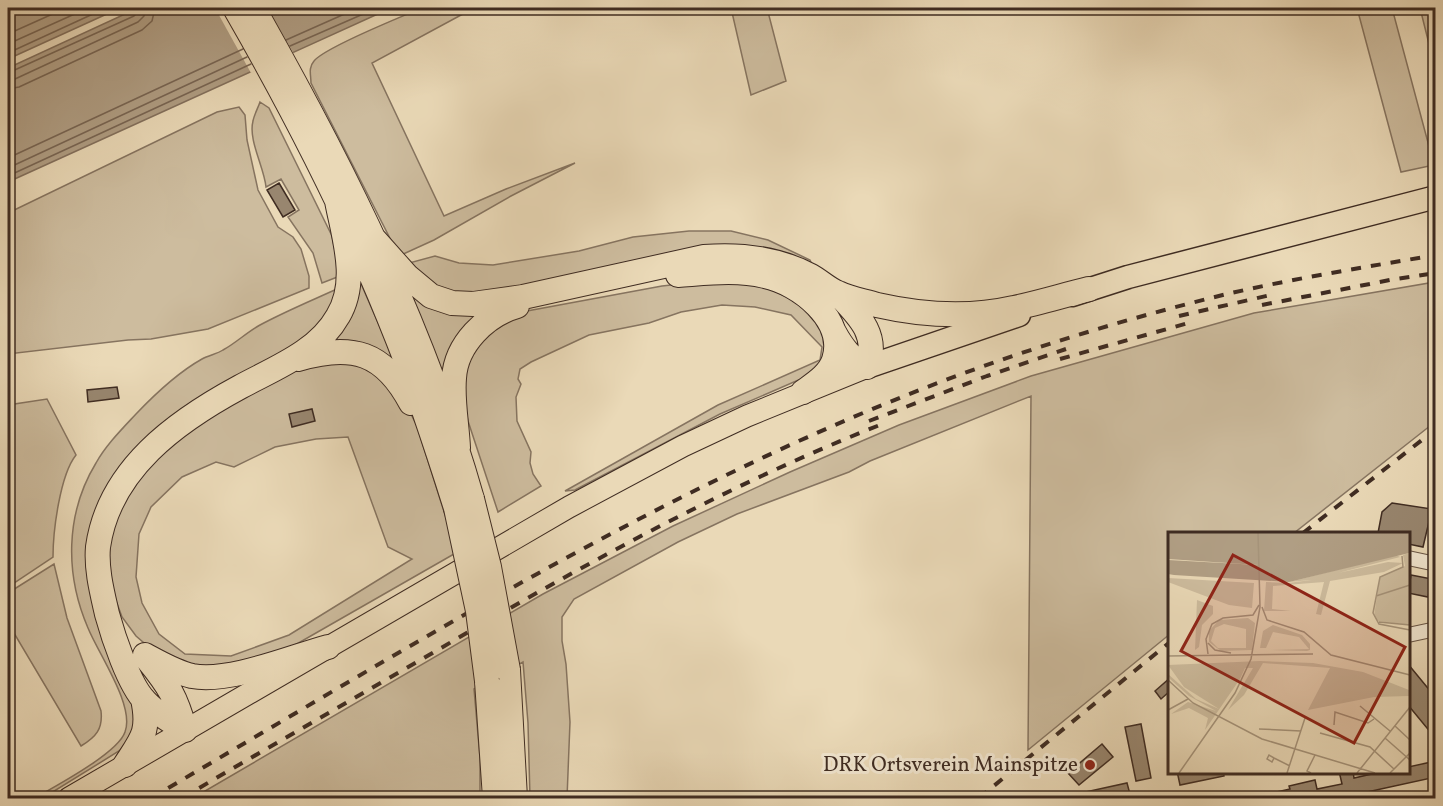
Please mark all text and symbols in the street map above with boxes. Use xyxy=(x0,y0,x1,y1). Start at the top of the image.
inset map xyxy=(1168,532,1410,773)
place label: DRK Ortsverein Mainspitze xyxy=(823,751,1078,780)
marker: DRK Ortsverein Mainspitze xyxy=(1083,758,1097,772)

